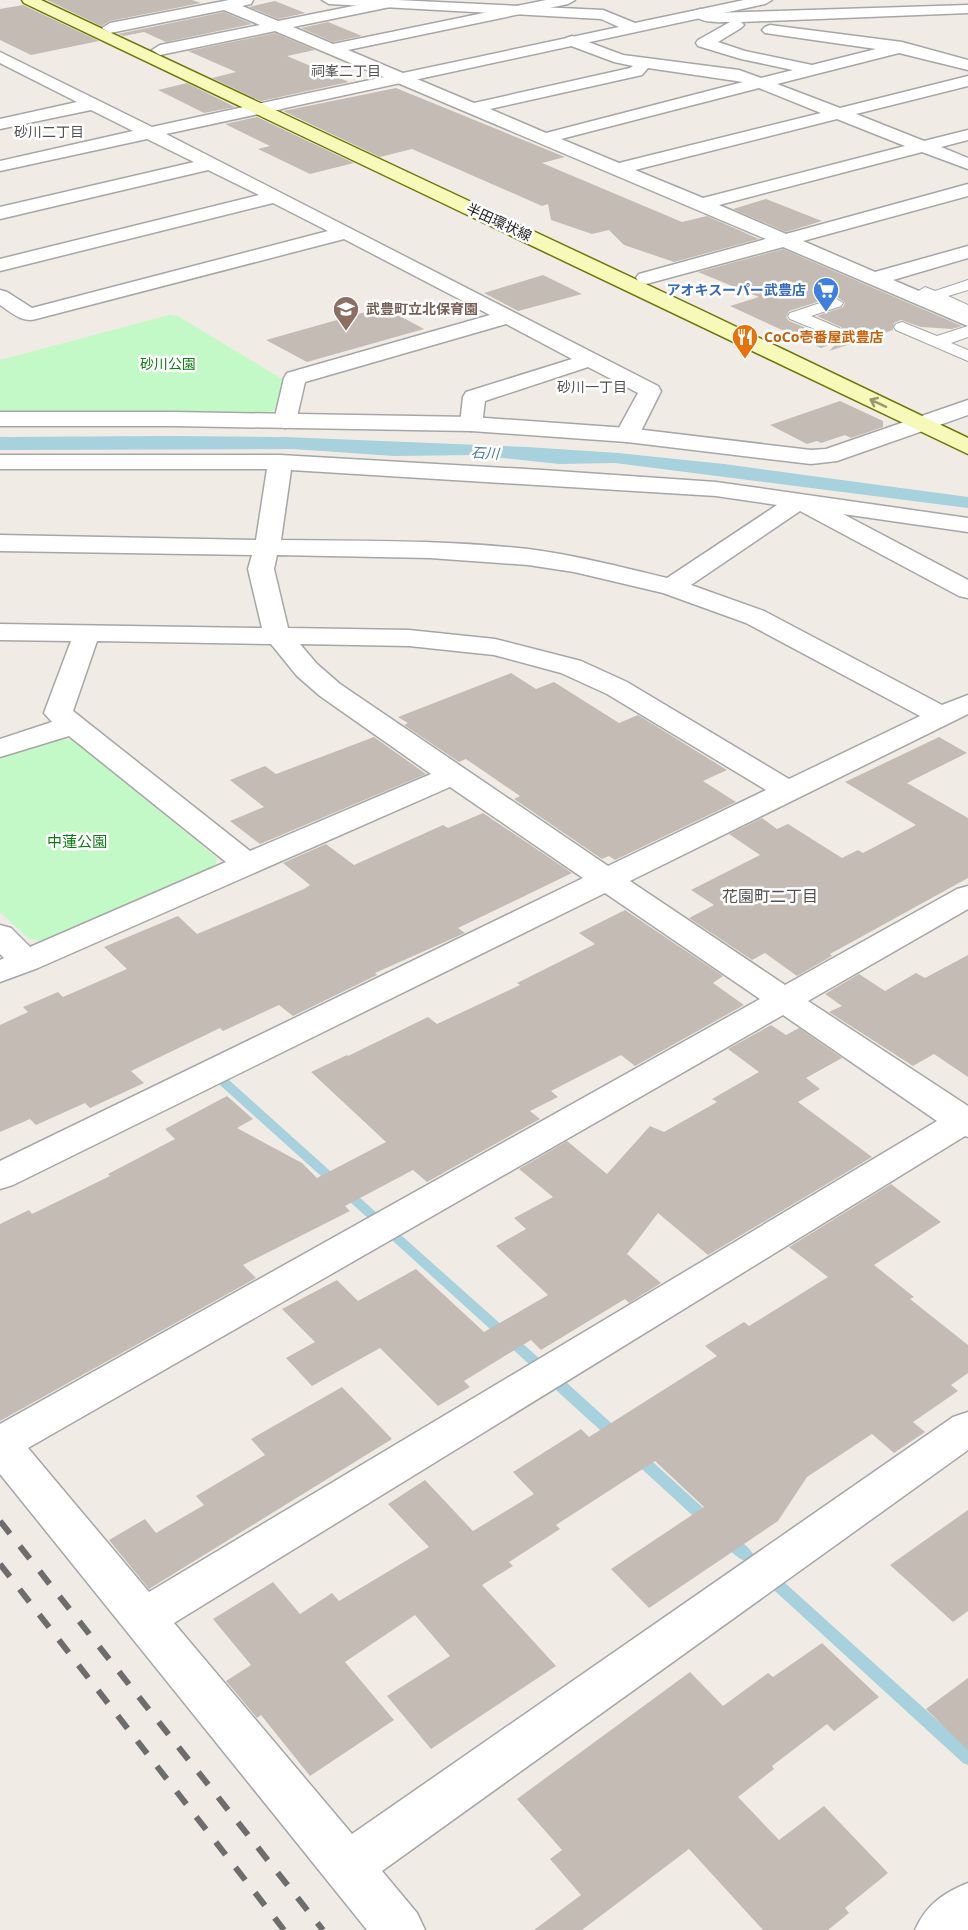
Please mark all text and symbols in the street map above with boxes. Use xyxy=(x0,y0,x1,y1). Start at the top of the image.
district label: 祠峯二丁目 xyxy=(311,61,381,80)
district label: 砂川二丁目 xyxy=(14,122,84,141)
street label: 半田環状線 xyxy=(463,198,535,245)
supermarket icon: アオキスーパー武豊店 xyxy=(811,275,841,313)
place label: アオキスーパー武豊店 xyxy=(667,280,806,299)
school or university icon: 武豊町立北保育園 xyxy=(331,294,361,332)
place label: 武豊町立北保育園 xyxy=(366,299,478,318)
restaurant icon: CoCo壱番屋武豊店 xyxy=(730,322,760,360)
place label: CoCo壱番屋武豊店 xyxy=(764,327,883,346)
park label: 砂川公園 xyxy=(140,354,196,373)
district label: 砂川一丁目 xyxy=(557,377,627,396)
one-way arrow xyxy=(869,397,887,409)
water label: 石川 xyxy=(471,442,502,463)
park label: 中蓮公園 xyxy=(47,831,107,851)
district label: 花園町二丁目 xyxy=(722,885,818,907)

